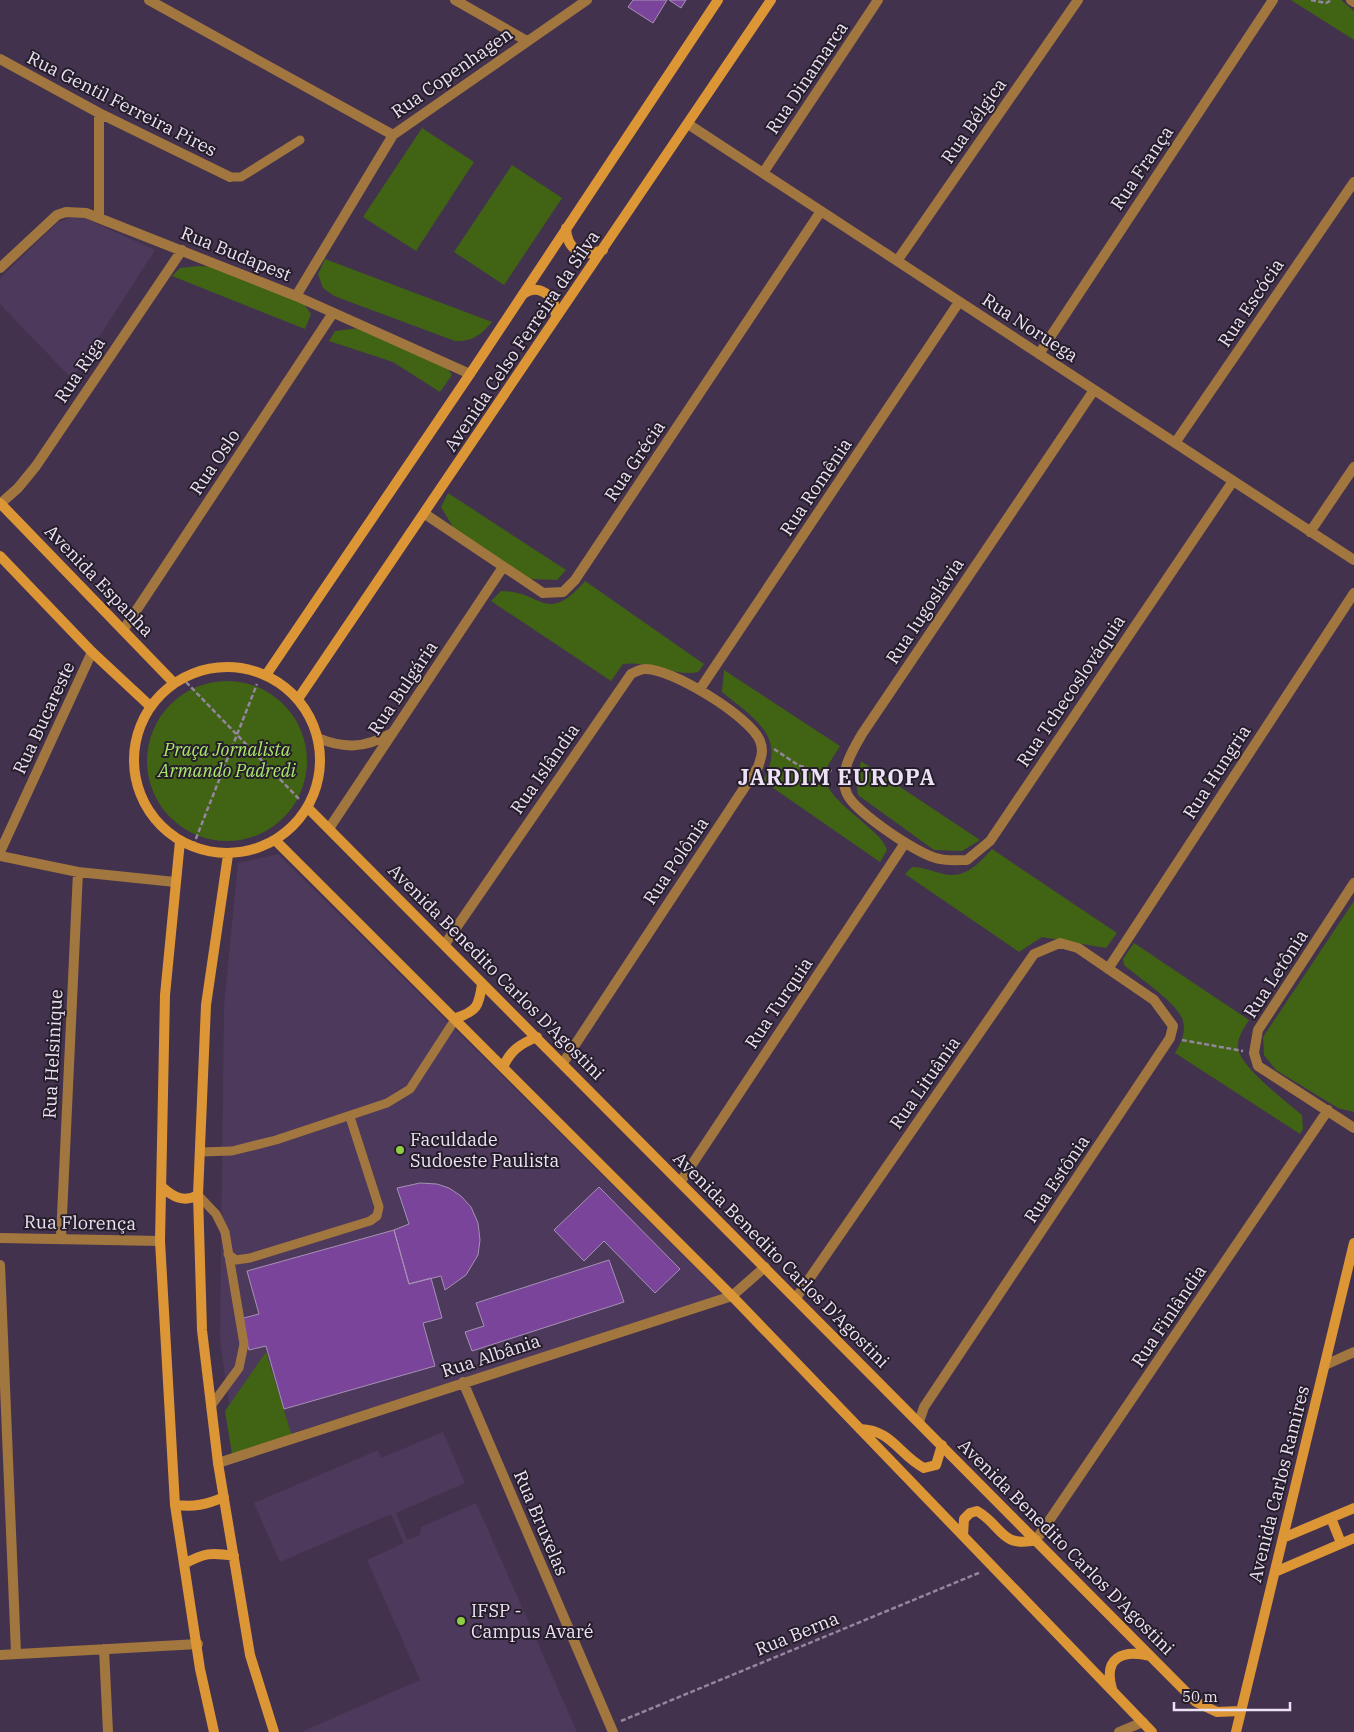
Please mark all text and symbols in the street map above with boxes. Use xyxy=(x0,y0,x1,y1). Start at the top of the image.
street label: Rua Dinamarca xyxy=(760,17,853,138)
street label: Rua Copenhagen xyxy=(387,22,517,123)
street label: Rua Gentil Ferreira Pires xyxy=(24,46,221,161)
street label: Rua Bélgica xyxy=(936,74,1011,168)
street label: Rua França xyxy=(1105,121,1178,214)
street label: Rua Budapest xyxy=(178,221,295,286)
street label: Avenida Celso Ferreira da Silva xyxy=(439,226,604,456)
street label: Rua Escócia xyxy=(1213,254,1289,351)
street label: Rua Noruega xyxy=(978,288,1083,367)
street label: Rua Riga xyxy=(49,332,110,407)
street label: Rua Grécia xyxy=(599,416,670,506)
street label: Rua Oslo xyxy=(184,424,245,499)
street label: Rua Romênia xyxy=(774,433,857,540)
street label: Avenida Espanha xyxy=(40,520,159,642)
street label: Rua Iugoslávia xyxy=(881,553,969,668)
street label: Rua Tchecoslováquia xyxy=(1011,610,1130,771)
street label: Rua Bulgária xyxy=(363,636,443,739)
street label: Rua Bucareste xyxy=(7,658,80,778)
street label: Rua Islândia xyxy=(505,719,584,818)
street label: Rua Hungria xyxy=(1178,720,1256,823)
park label: Praça Jornalista Armando Padredi xyxy=(157,738,297,782)
district label: JARDIM EUROPA xyxy=(738,762,936,791)
street label: Rua Polônia xyxy=(638,812,713,909)
street label: Avenida Benedito Carlos D'Agostini xyxy=(383,859,610,1085)
street label: Rua Letônia xyxy=(1238,925,1313,1022)
street label: Rua Turquia xyxy=(740,953,818,1053)
street label: Rua Helsinique xyxy=(38,989,67,1119)
street label: Rua Lituânia xyxy=(884,1032,965,1133)
place label: Faculdade Sudoeste Paulista xyxy=(410,1128,559,1172)
street label: Rua Estônia xyxy=(1019,1130,1094,1227)
marker: Faculdade Sudoeste Paulista xyxy=(394,1144,406,1156)
street label: Avenida Benedito Carlos D'Agostini xyxy=(668,1147,895,1373)
street label: Rua Florença xyxy=(24,1210,136,1235)
street label: Rua Finlândia xyxy=(1126,1260,1211,1371)
street label: Rua Albânia xyxy=(439,1329,543,1382)
street label: Avenida Carlos Ramires xyxy=(1243,1383,1314,1585)
street label: Avenida Benedito Carlos D'Agostini xyxy=(953,1434,1180,1660)
street label: Rua Bruxelas xyxy=(509,1467,574,1579)
place label: IFSP - Campus Avaré xyxy=(471,1599,593,1643)
street label: Rua Berna xyxy=(752,1606,842,1661)
marker: IFSP - Campus Avaré xyxy=(455,1615,467,1627)
scale bar xyxy=(1174,1680,1290,1712)
text: 50 m xyxy=(1182,1687,1218,1706)

